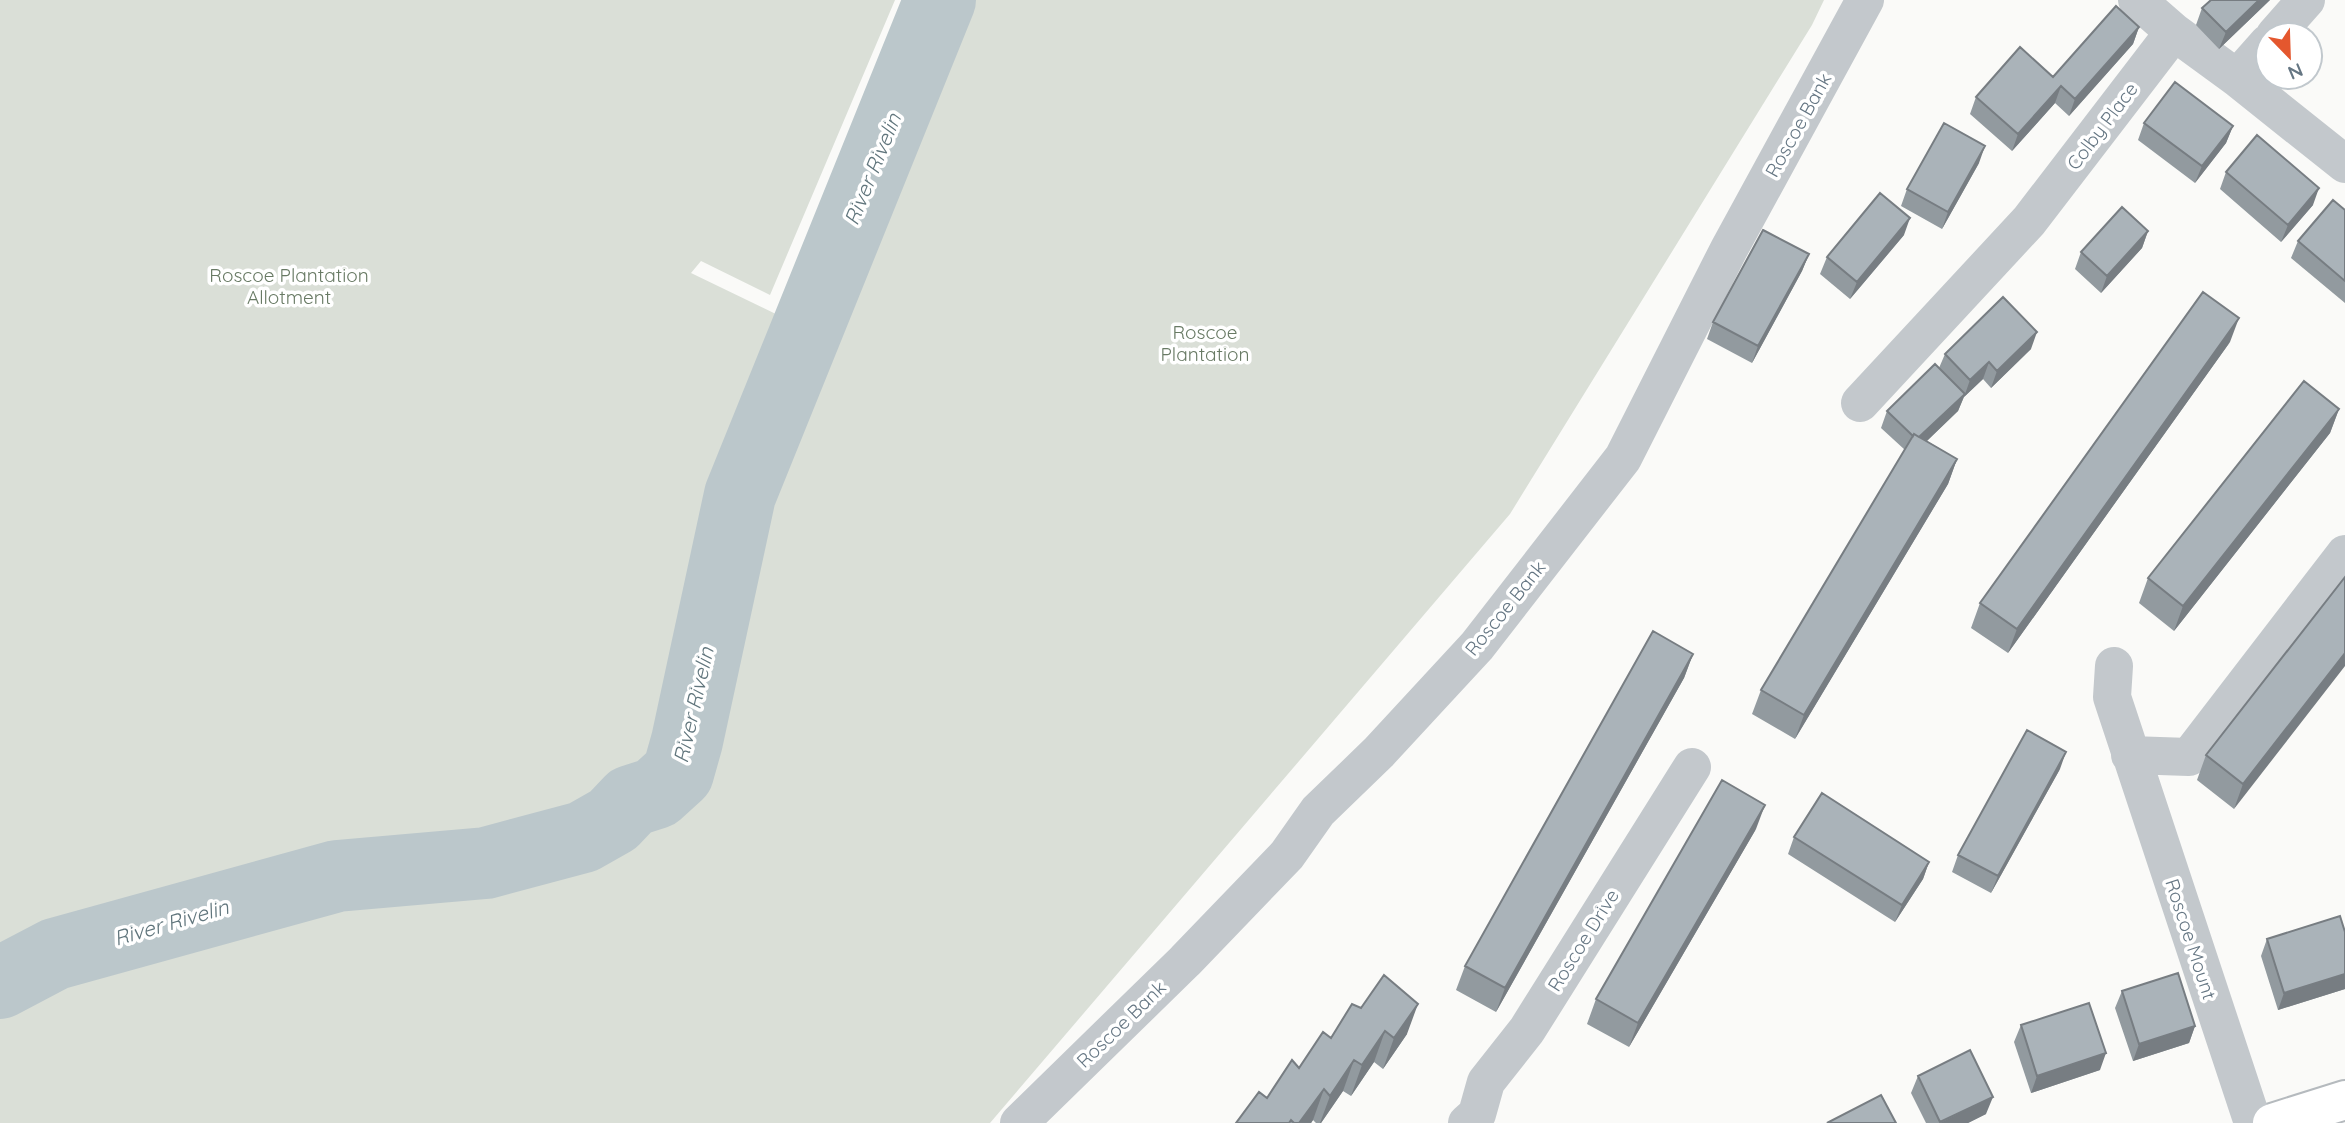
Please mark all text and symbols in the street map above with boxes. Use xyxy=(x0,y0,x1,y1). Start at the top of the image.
north arrow xyxy=(2254,21,2324,91)
text: N xyxy=(2285,58,2307,85)
street label: Roscoe Bank xyxy=(1760,69,1836,181)
street label: Colby Place xyxy=(2061,77,2143,175)
water label: River Rivelin xyxy=(838,109,907,229)
park label: Roscoe Plantation Allotment xyxy=(209,263,369,309)
park label: Roscoe Plantation xyxy=(1160,320,1250,366)
street label: Roscoe Bank xyxy=(1459,556,1551,660)
water label: River Rivelin xyxy=(667,644,719,765)
street label: Roscoe Mount xyxy=(2160,876,2222,1002)
street label: Roscoe Drive xyxy=(1542,884,1624,996)
water label: River Rivelin xyxy=(111,893,232,951)
street label: Roscoe Bank xyxy=(1071,975,1171,1073)

